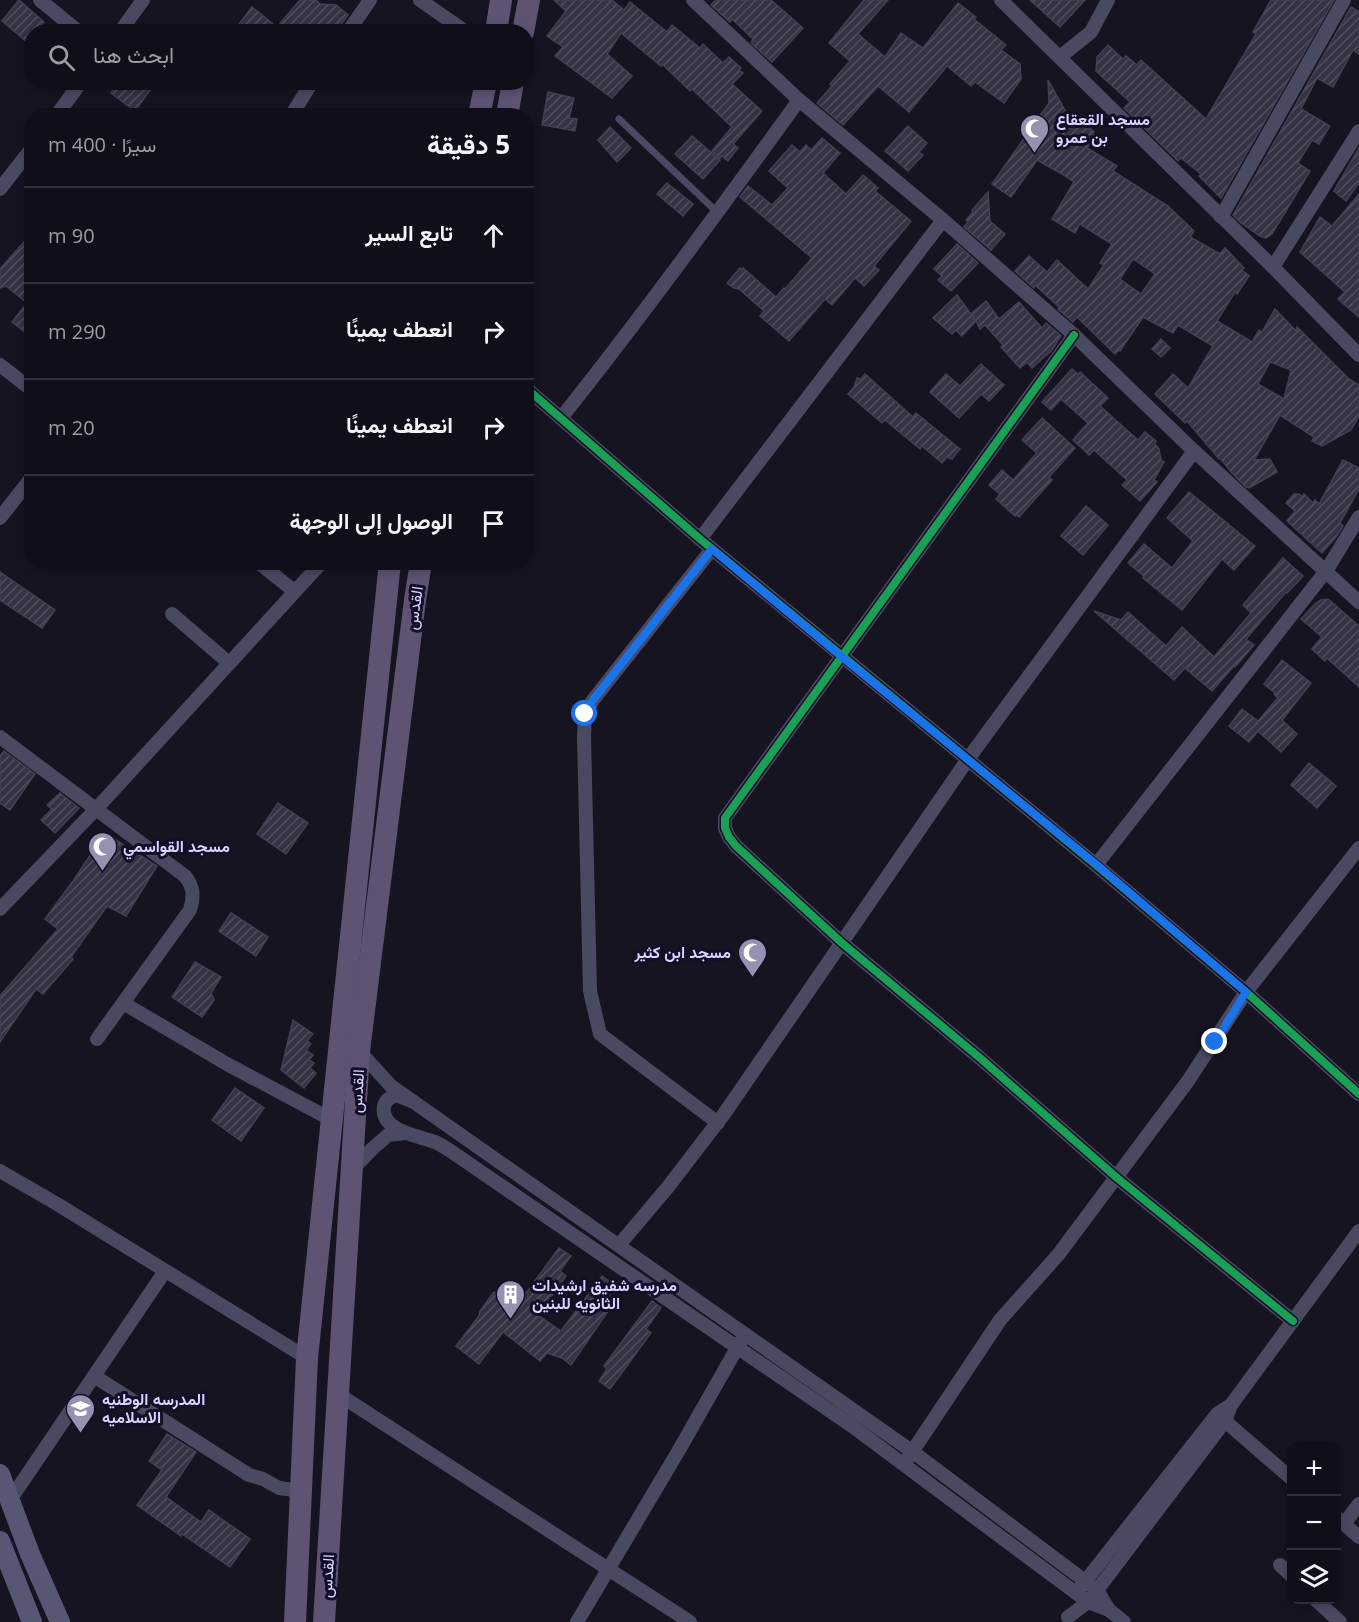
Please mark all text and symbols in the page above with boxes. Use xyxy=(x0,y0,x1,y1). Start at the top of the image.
search box xyxy=(24,24,534,90)
text: ابحث هنا xyxy=(93,39,174,69)
icon: search xyxy=(45,41,78,74)
place label: مسجد القعقاع بن عمرو xyxy=(1056,108,1150,148)
mosque icon: مسجد القعقاع بن عمرو xyxy=(1019,112,1051,154)
text: 5 دقيقة xyxy=(427,126,510,162)
text: سيرًا · 400 m xyxy=(48,131,156,158)
text: تابع السير xyxy=(365,217,453,247)
icon: ahead xyxy=(477,219,510,252)
text: 90 m xyxy=(48,222,95,249)
text: انعطف يمينًا xyxy=(346,313,453,343)
icon: right xyxy=(477,315,510,348)
text: 290 m xyxy=(48,318,106,345)
text: انعطف يمينًا xyxy=(346,409,453,439)
icon: right xyxy=(477,411,510,444)
text: 20 m xyxy=(48,414,95,441)
text: الوصول إلى الوجهة xyxy=(289,505,453,535)
icon: arrive xyxy=(477,507,510,540)
street label: القدس xyxy=(400,585,428,631)
route start xyxy=(571,700,597,726)
mosque icon: مسجد القواسمي xyxy=(86,830,118,872)
place label: مسجد القواسمي xyxy=(123,835,230,860)
mosque icon: مسجد ابن كثير xyxy=(736,936,768,978)
place label: مسجد ابن كثير xyxy=(634,941,731,963)
route end xyxy=(1201,1028,1227,1054)
street label: القدس xyxy=(345,1069,369,1113)
place label: مدرسه شفيق ارشيدات الثانويه للبنين xyxy=(532,1274,677,1314)
building icon: مدرسه شفيق ارشيدات الثانويه للبنين xyxy=(495,1278,527,1320)
place label: المدرسه الوطنيه الاسلاميه xyxy=(102,1388,205,1428)
school or university icon: المدرسه الوطنيه الاسلاميه xyxy=(65,1392,97,1434)
map controls xyxy=(1287,1442,1341,1604)
button: + xyxy=(1287,1442,1341,1496)
button: − xyxy=(1287,1496,1341,1550)
button: layers xyxy=(1287,1550,1341,1604)
street label: القدس xyxy=(315,1554,339,1598)

